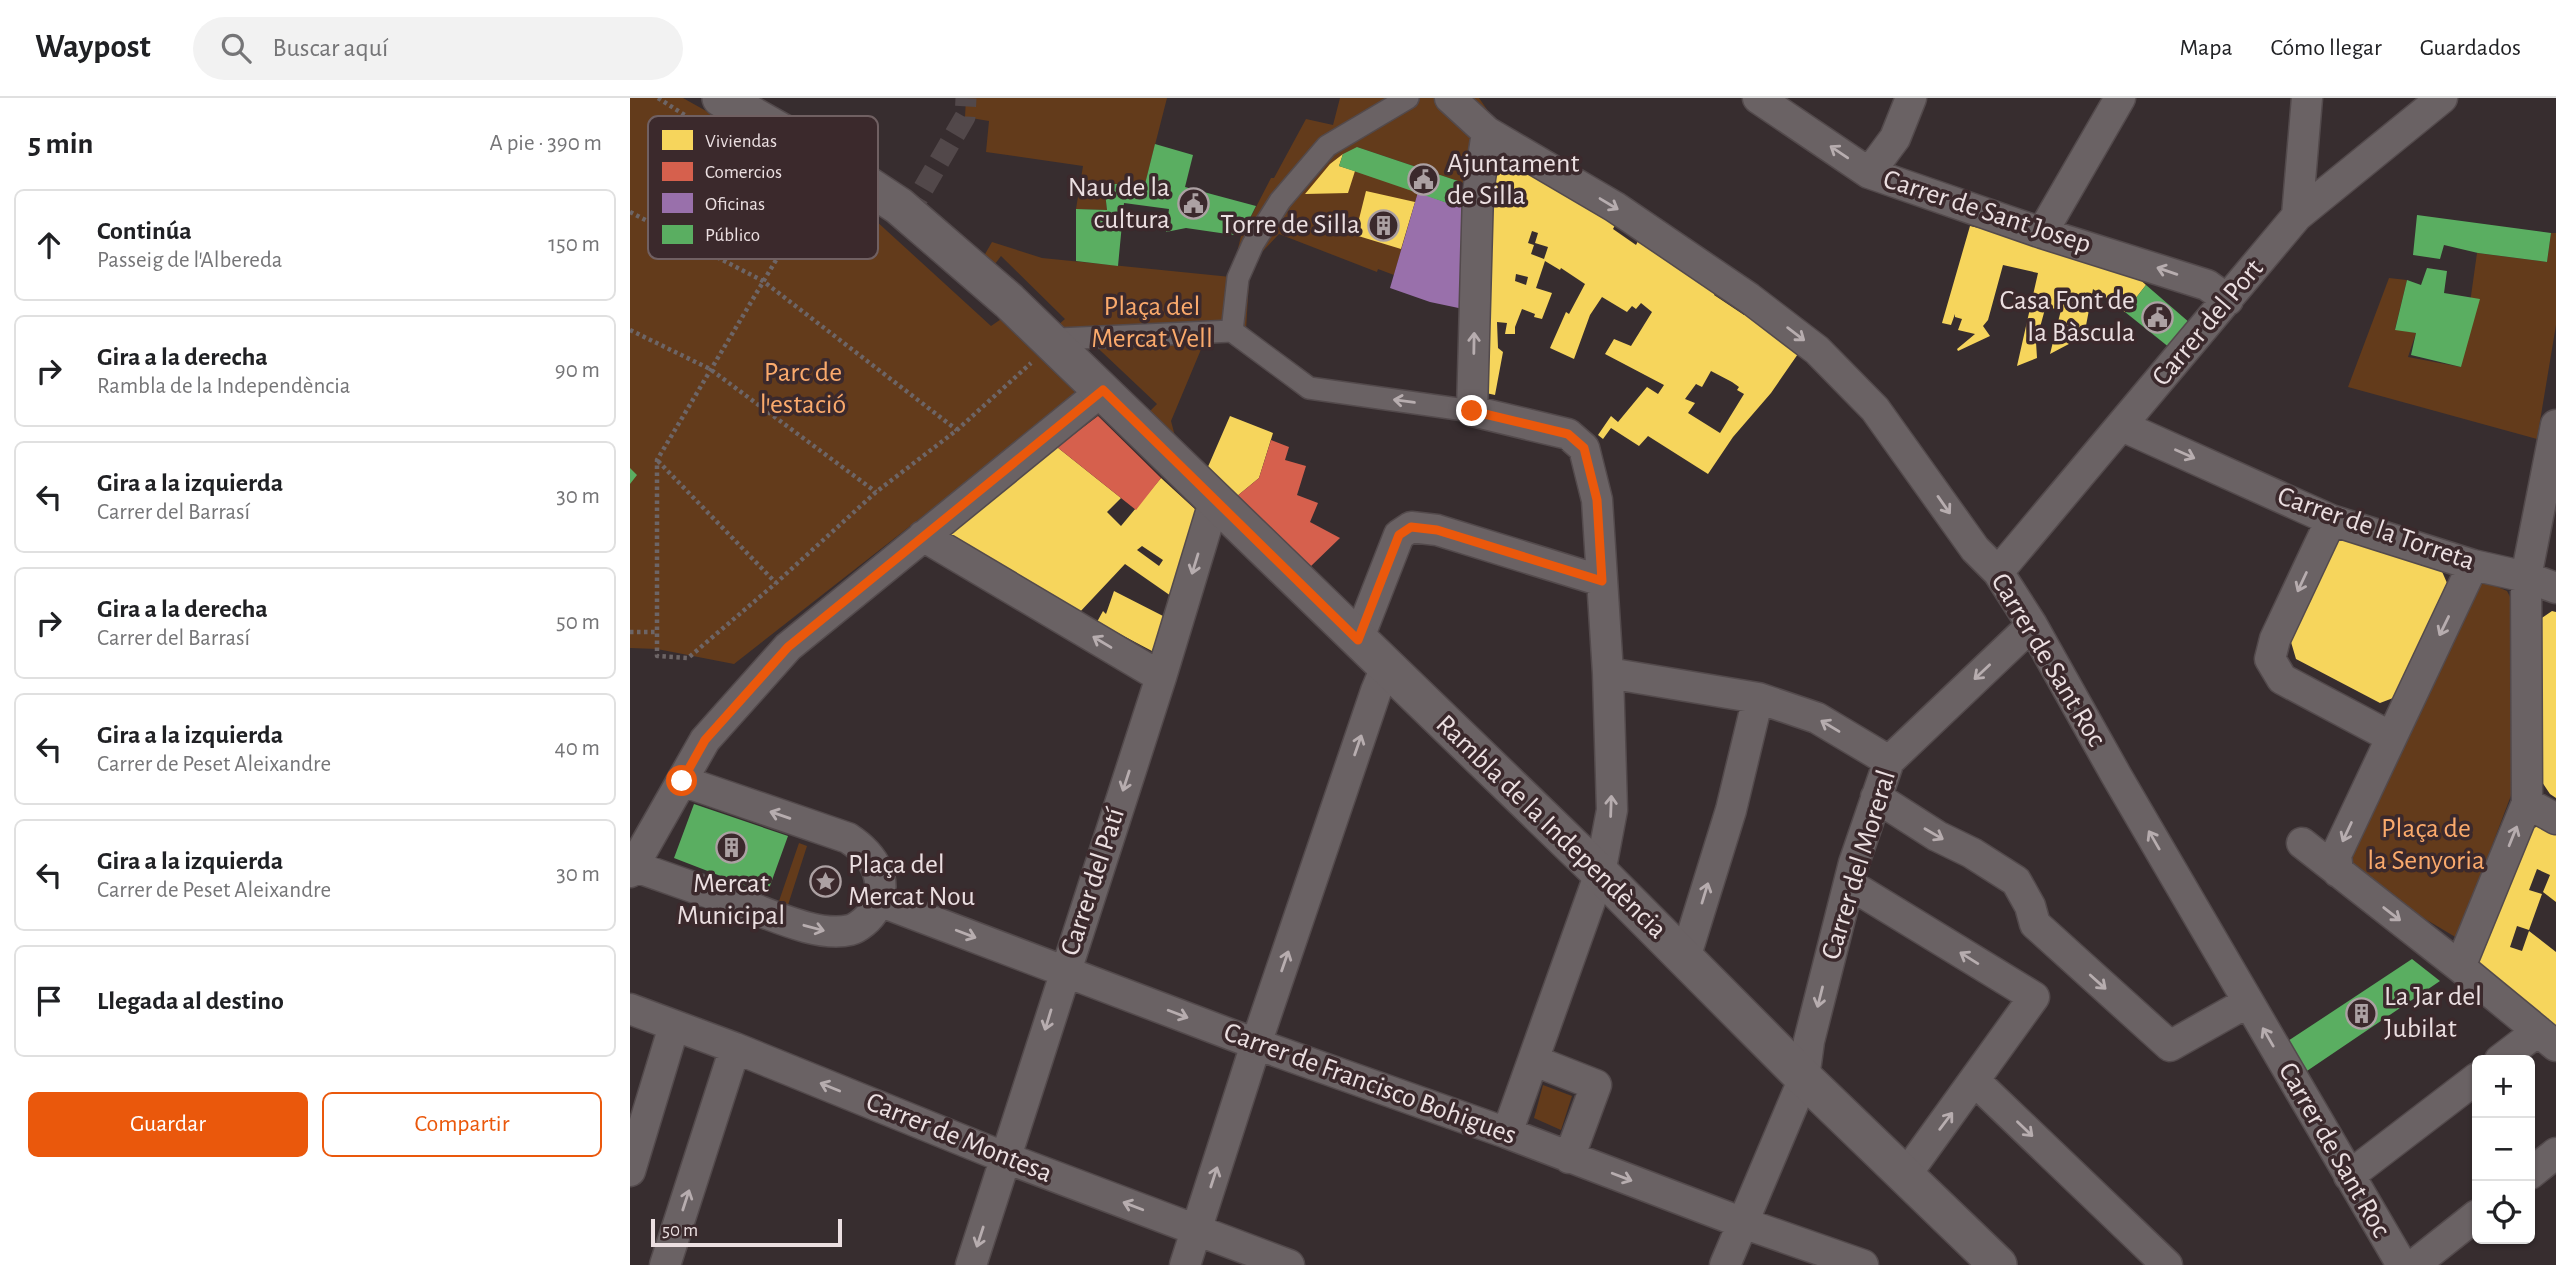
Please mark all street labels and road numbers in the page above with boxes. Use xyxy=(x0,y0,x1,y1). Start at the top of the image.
street label: Carrer de Sant Josep xyxy=(1880,165,2094,259)
street label: Carrer del Port xyxy=(2147,254,2269,392)
street label: Carrer de la Torreta xyxy=(2274,482,2478,576)
street label: Carrer de Sant Roc xyxy=(1985,569,2111,752)
street label: Rambla de la Independència xyxy=(1430,710,1672,944)
street label: Carrer del Moreral xyxy=(1817,767,1901,963)
street label: Carrer del Patí xyxy=(1056,805,1130,959)
street label: Carrer de Francisco Bohigues xyxy=(1220,1018,1520,1150)
street label: Carrer de Sant Roc xyxy=(2273,1058,2395,1242)
street label: Carrer de Montesa xyxy=(862,1088,1056,1188)

